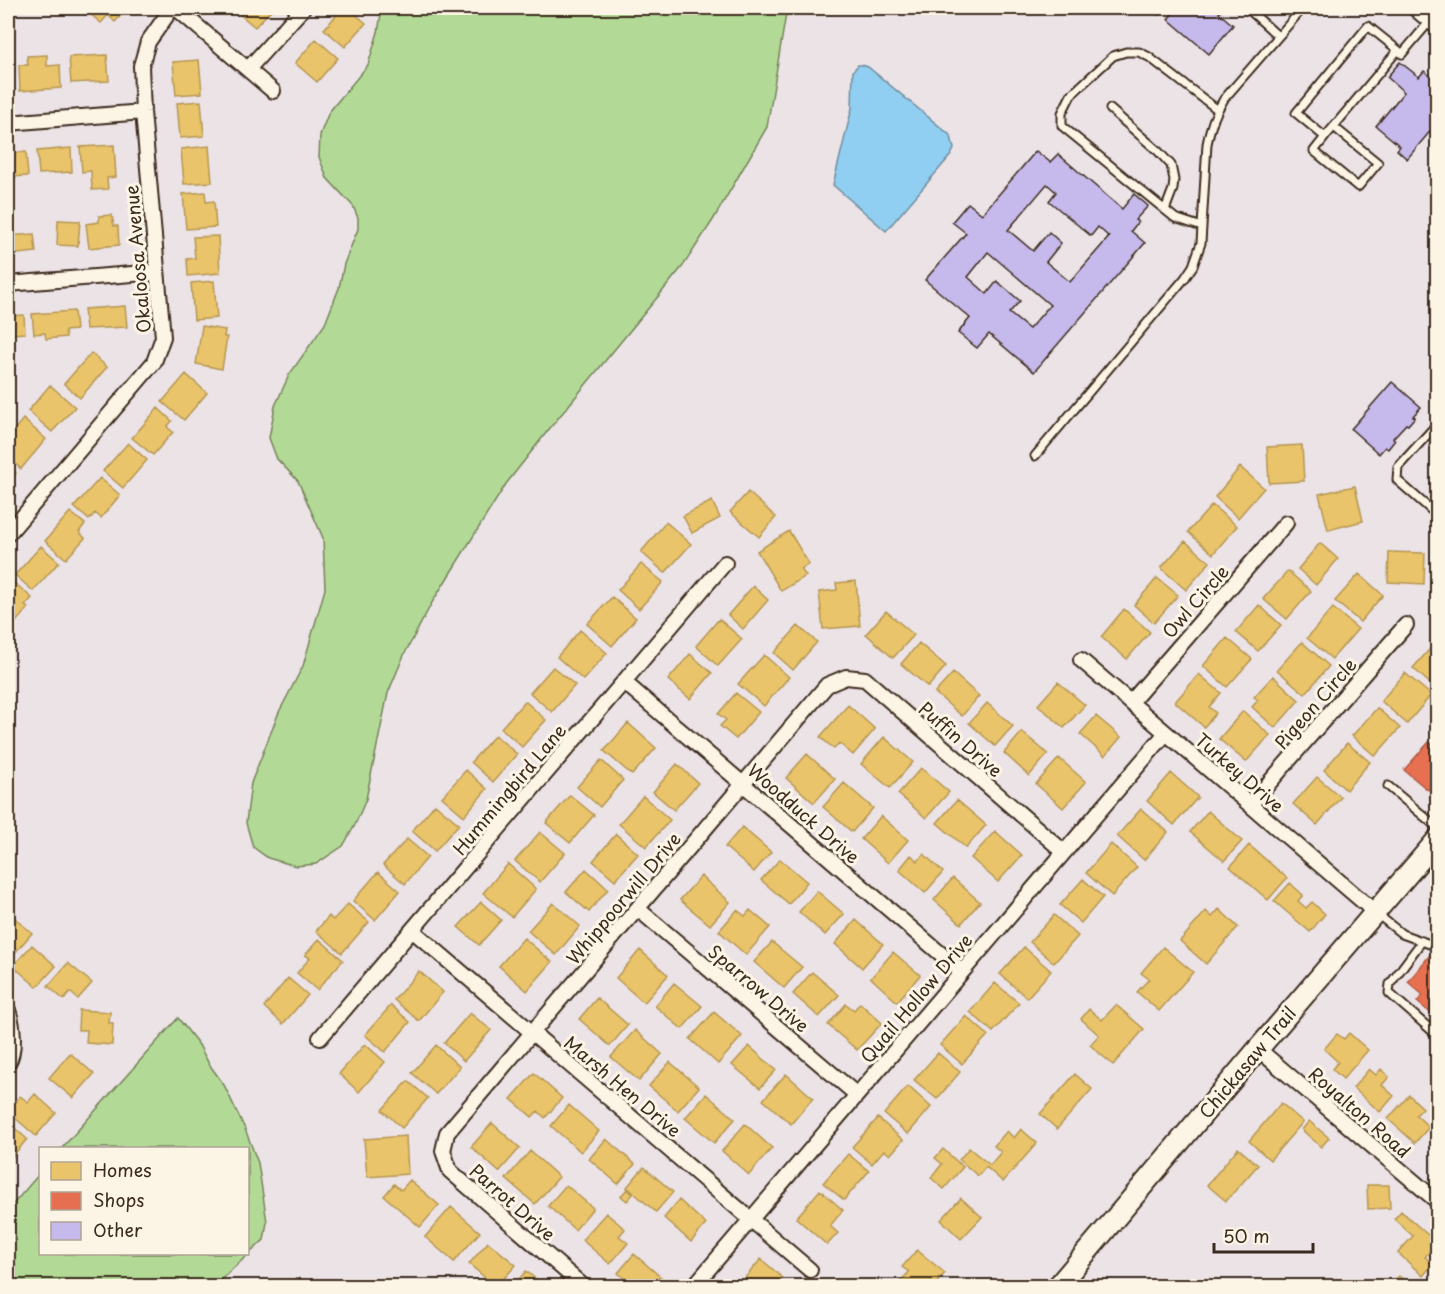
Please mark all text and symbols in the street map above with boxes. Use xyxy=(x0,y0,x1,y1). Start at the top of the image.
street label: Okaloosa Avenue xyxy=(117,184,157,334)
street label: Owl Circle xyxy=(1155,558,1235,644)
street label: Pigeon Circle xyxy=(1268,651,1362,755)
street label: Puffin Drive xyxy=(913,695,1009,783)
street label: Hummingbird Lane xyxy=(446,717,572,861)
street label: Turkey Drive xyxy=(1190,726,1290,818)
street label: Woodduck Drive xyxy=(742,757,866,870)
street label: Whippoorwill Drive xyxy=(559,826,687,970)
street label: Quail Hollow Drive xyxy=(854,927,978,1069)
street label: Sparrow Drive xyxy=(703,938,815,1038)
street label: Chickasaw Trail xyxy=(1192,1000,1302,1124)
street label: Marsh Hen Drive xyxy=(559,1029,687,1143)
street label: Royalton Road xyxy=(1303,1060,1417,1164)
legend xyxy=(39,1147,249,1255)
text: Homes xyxy=(93,1156,151,1183)
street label: Parrot Drive xyxy=(464,1157,562,1247)
text: Shops xyxy=(93,1186,144,1213)
text: Other xyxy=(93,1216,143,1243)
scale bar xyxy=(1214,1216,1313,1254)
text: 50 m xyxy=(1223,1222,1270,1249)

